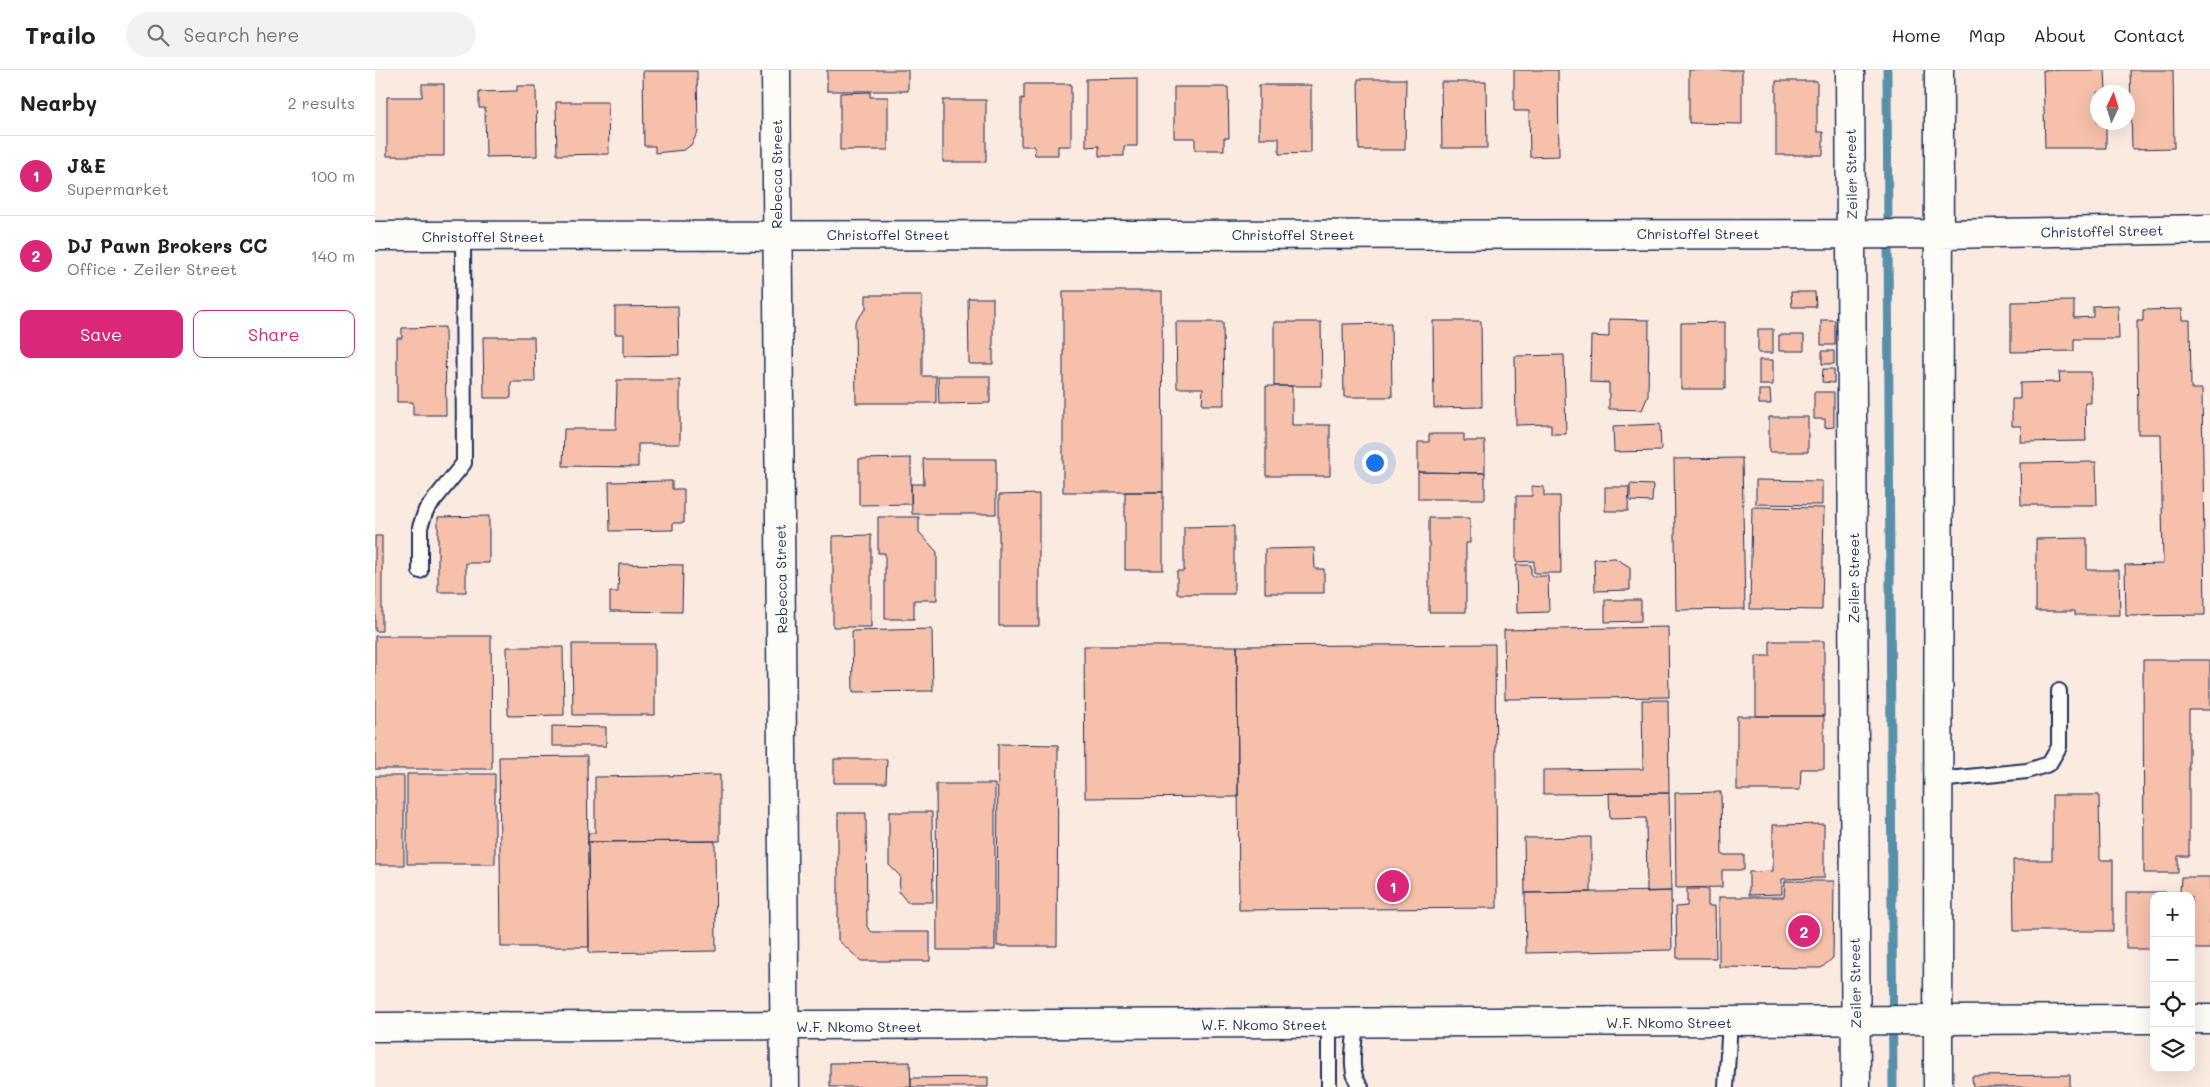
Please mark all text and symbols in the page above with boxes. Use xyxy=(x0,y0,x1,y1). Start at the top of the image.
search box xyxy=(126,12,476,57)
text: Trailo xyxy=(25,19,96,50)
icon: search xyxy=(144,21,172,49)
text: Search here xyxy=(184,22,299,47)
text: Home xyxy=(1892,23,1941,47)
text: Map xyxy=(1969,23,2005,47)
text: About xyxy=(2033,23,2086,47)
text: Contact xyxy=(2114,23,2185,47)
north arrow xyxy=(2090,85,2135,130)
text: Nearby xyxy=(20,89,97,116)
text: 2 results xyxy=(288,92,355,113)
street label: Rebecca Street xyxy=(767,119,786,229)
street label: Zeiler Street xyxy=(1841,129,1861,219)
text: J&E xyxy=(67,153,106,178)
text: 1 xyxy=(32,165,40,186)
text: 100 m xyxy=(310,165,355,186)
text: Supermarket xyxy=(67,178,169,199)
street label: Christoffel Street xyxy=(2041,220,2163,242)
street label: Christoffel Street xyxy=(1637,224,1759,243)
street label: Christoffel Street xyxy=(827,225,949,244)
street label: Christoffel Street xyxy=(1232,225,1354,244)
street label: Christoffel Street xyxy=(422,227,544,246)
text: DJ Pawn Brokers CC xyxy=(67,233,267,258)
text: 2 xyxy=(32,245,40,266)
text: 140 m xyxy=(311,245,355,266)
text: Office · Zeiler Street xyxy=(67,258,237,279)
button: Save xyxy=(20,310,183,358)
button: Share xyxy=(193,310,355,358)
your location xyxy=(1362,450,1388,476)
street label: Rebecca Street xyxy=(771,524,791,634)
street label: Zeiler Street xyxy=(1844,533,1863,623)
pin: 1 xyxy=(1377,867,1409,905)
map controls xyxy=(2150,892,2195,1072)
button: + xyxy=(2150,892,2195,937)
pin: 2 xyxy=(1788,912,1820,950)
button: − xyxy=(2150,937,2195,982)
street label: Zeiler Street xyxy=(1845,938,1865,1028)
button: locate xyxy=(2150,982,2195,1027)
street label: W.F. Nkomo Street xyxy=(1606,1013,1732,1032)
street label: W.F. Nkomo Street xyxy=(1201,1015,1327,1034)
street label: W.F. Nkomo Street xyxy=(796,1017,922,1036)
button: layers xyxy=(2150,1027,2195,1072)

